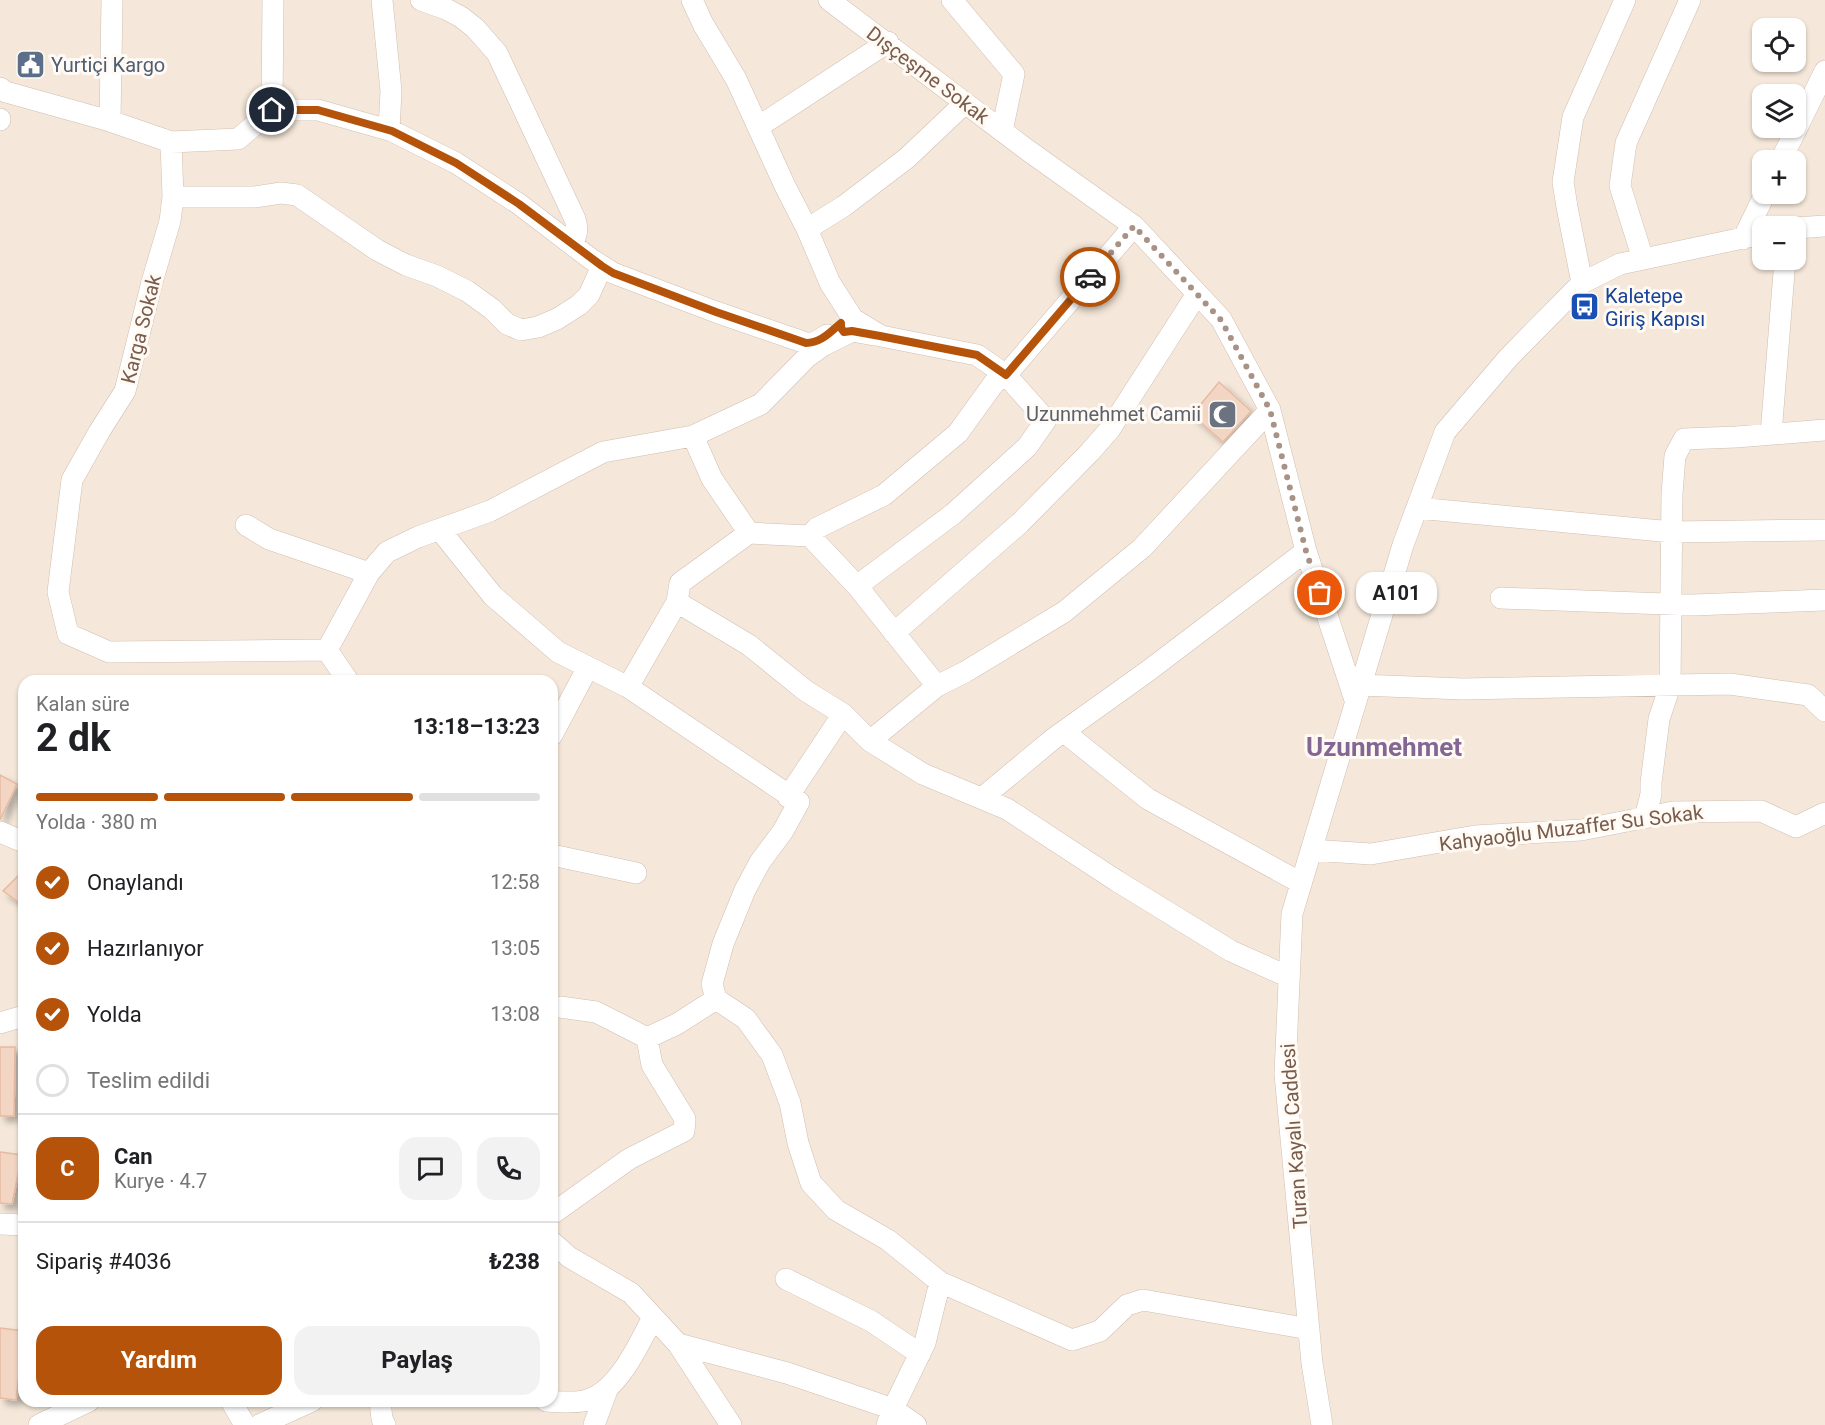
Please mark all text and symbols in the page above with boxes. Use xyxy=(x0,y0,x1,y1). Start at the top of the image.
map controls xyxy=(1752,18,1806,270)
button: locate xyxy=(1752,18,1806,72)
street label: Dışçeşme Sokak xyxy=(862,21,995,129)
public building icon: Yurtiçi Kargo xyxy=(14,49,46,81)
place label: Yurtiçi Kargo xyxy=(51,53,165,77)
pin xyxy=(246,84,297,135)
button: layers xyxy=(1752,84,1806,138)
icon: home xyxy=(255,93,288,126)
button: + xyxy=(1752,150,1806,204)
button: − xyxy=(1752,216,1806,270)
courier xyxy=(1060,247,1120,307)
icon: car xyxy=(1074,261,1107,294)
street label: Karga Sokak xyxy=(116,271,166,386)
place label: Kaletepe Giriş Kapısı xyxy=(1605,284,1705,331)
bus stop icon: Kaletepe Giriş Kapısı xyxy=(1568,291,1600,323)
mosque icon: Uzunmehmet Camii xyxy=(1206,398,1238,430)
place label: Uzunmehmet Camii xyxy=(1026,402,1201,426)
pin xyxy=(1294,567,1345,618)
callout: A101 xyxy=(1356,572,1437,614)
icon: bag xyxy=(1303,576,1336,609)
text: A101 xyxy=(1373,581,1420,605)
text: Kalan süre xyxy=(36,692,130,716)
text: 13:18–13:23 xyxy=(413,714,540,739)
text: 2 dk xyxy=(36,715,111,761)
district label: Uzunmehmet xyxy=(1306,732,1462,762)
street label: Kahyaoğlu Muzaffer Su Sokak xyxy=(1438,800,1705,856)
text: Yolda · 380 m xyxy=(36,810,157,834)
icon: check xyxy=(36,866,69,899)
text: Onaylandı xyxy=(87,870,184,895)
text: 12:58 xyxy=(490,870,540,894)
icon: check xyxy=(36,932,69,965)
text: Hazırlanıyor xyxy=(87,936,204,961)
text: 13:05 xyxy=(490,936,540,960)
icon: check xyxy=(36,998,69,1031)
text: Yolda xyxy=(87,1002,142,1027)
text: 13:08 xyxy=(490,1002,540,1026)
street label: Turan Kayalı Caddesi xyxy=(1276,1042,1312,1230)
text: Teslim edildi xyxy=(87,1068,210,1093)
button: chat xyxy=(399,1137,462,1200)
button: phone xyxy=(477,1137,540,1200)
text: Can xyxy=(114,1144,153,1169)
text: C xyxy=(60,1156,75,1181)
text: Kurye · 4.7 xyxy=(114,1169,207,1193)
text: Sipariş #4036 xyxy=(36,1249,171,1274)
text: ₺238 xyxy=(489,1249,540,1274)
button: Yardım xyxy=(36,1326,282,1395)
button: Paylaş xyxy=(294,1326,540,1395)

